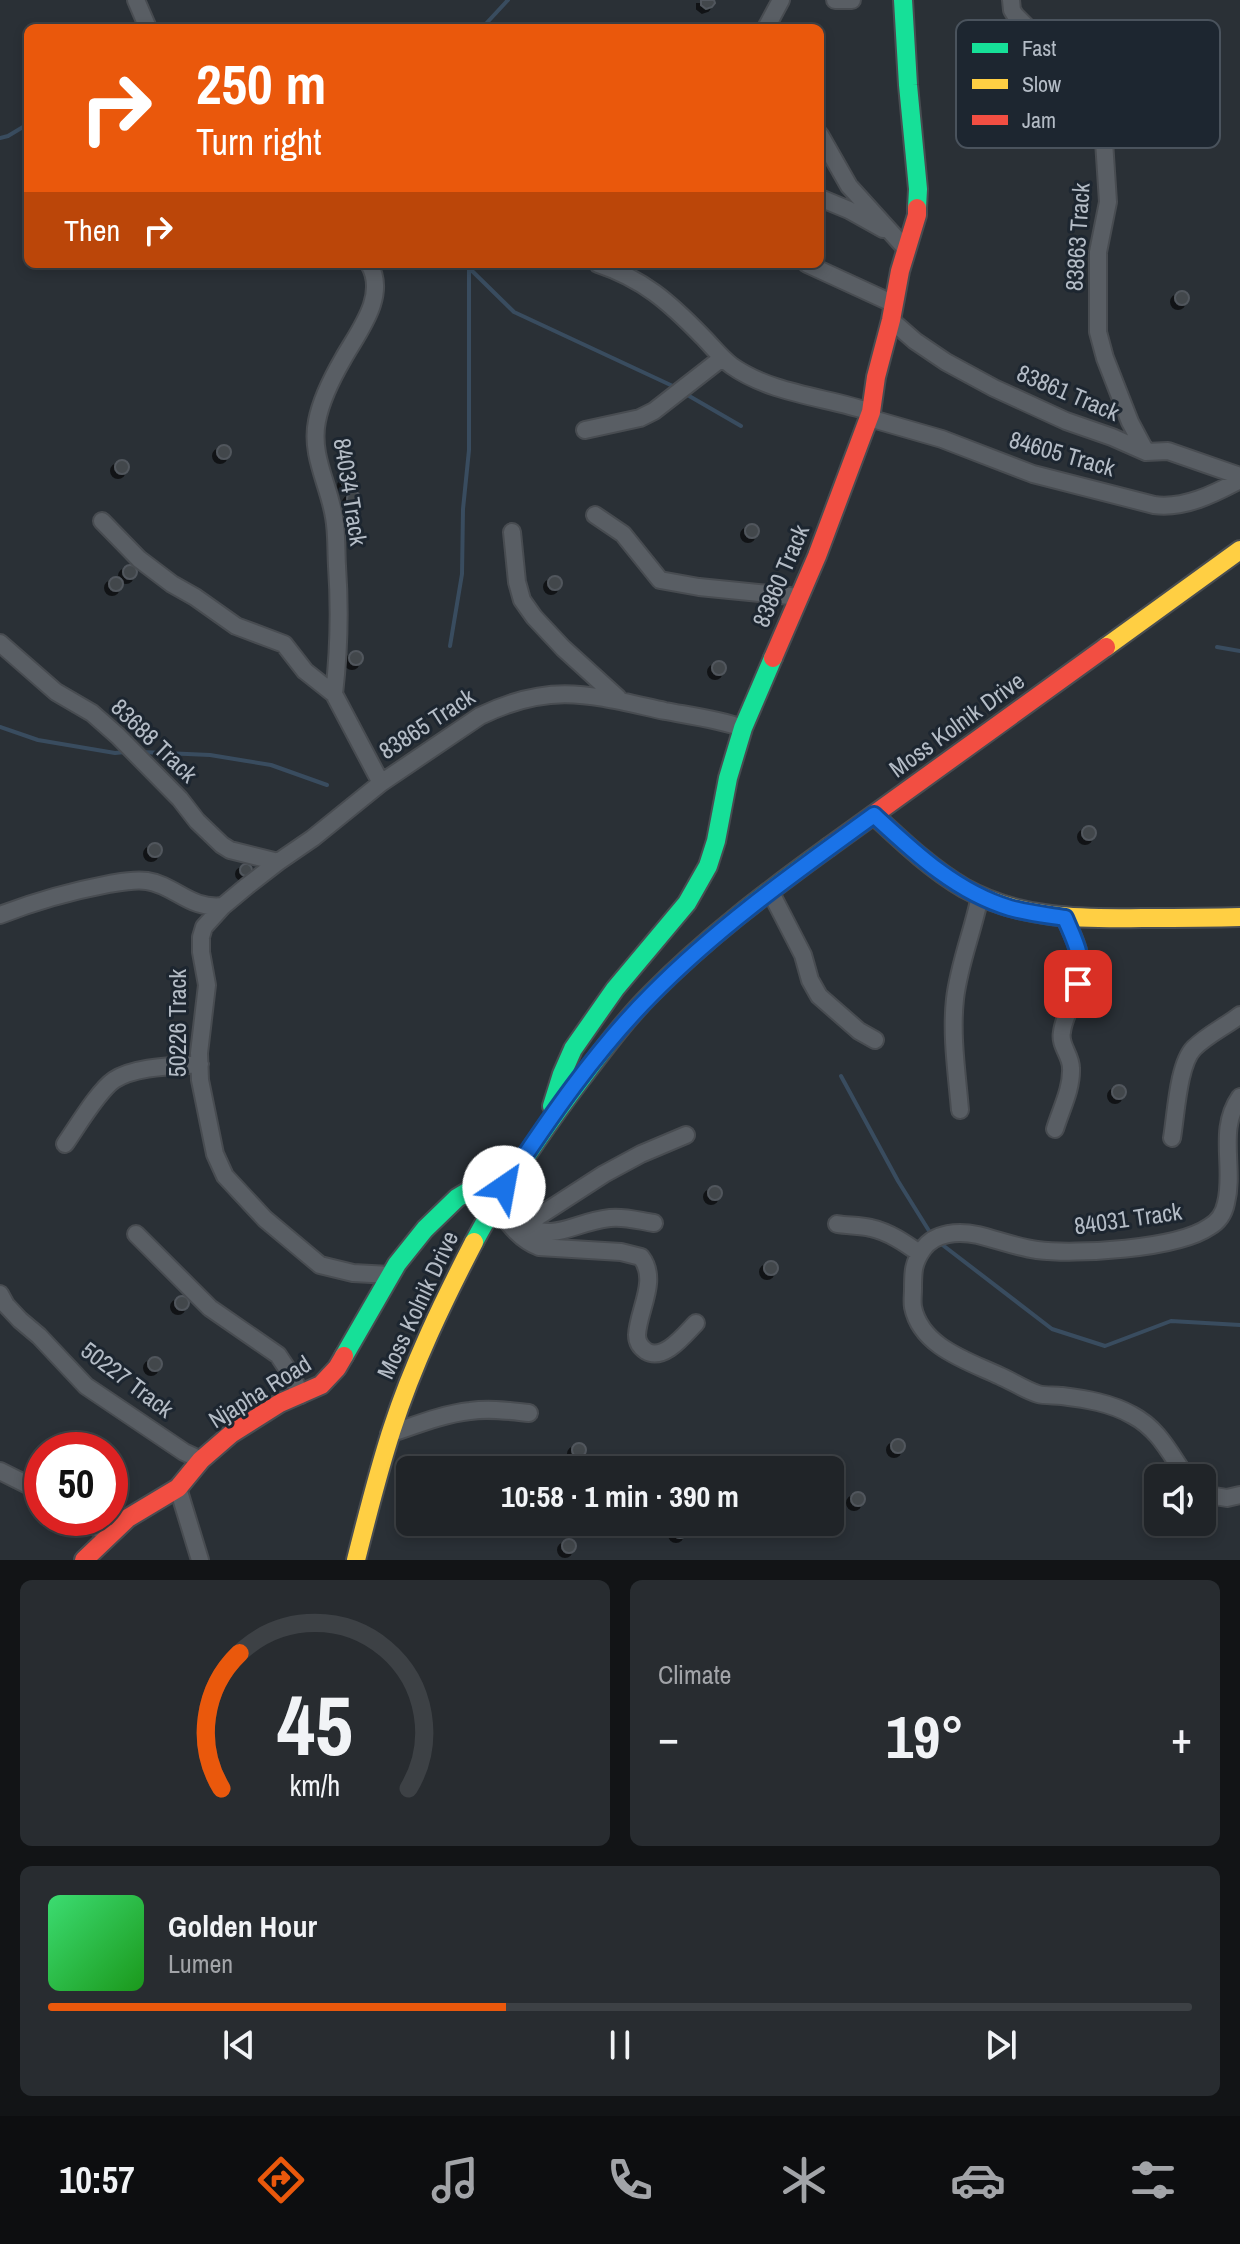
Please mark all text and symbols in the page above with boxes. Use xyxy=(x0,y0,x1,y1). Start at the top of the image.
legend xyxy=(956,20,1220,148)
text: Fast xyxy=(1022,33,1056,63)
text: 250 m xyxy=(196,46,326,121)
icon: right xyxy=(64,56,168,160)
text: Slow xyxy=(1022,69,1061,99)
text: Jam xyxy=(1022,105,1056,135)
text: Turn right xyxy=(196,118,321,166)
street label: 83863 Track xyxy=(1057,182,1097,292)
icon: right xyxy=(136,208,180,252)
text: Then xyxy=(64,210,120,250)
street label: 83861 Track xyxy=(1012,356,1125,428)
street label: 84605 Track xyxy=(1006,423,1119,483)
street label: 84034 Track xyxy=(327,436,375,548)
street label: 83860 Track xyxy=(744,519,816,632)
street label: Moss Kolnik Drive xyxy=(882,664,1030,784)
street label: 83865 Track xyxy=(372,680,481,766)
street label: 83688 Track xyxy=(105,691,205,790)
pin xyxy=(1044,950,1112,1018)
icon: arrive xyxy=(1056,962,1100,1006)
street label: 50226 Track xyxy=(161,969,193,1077)
position arrow xyxy=(462,1145,546,1229)
street label: 84031 Track xyxy=(1072,1195,1184,1241)
street label: Moss Kolnik Drive xyxy=(369,1225,465,1384)
street label: 50227 Track xyxy=(75,1334,181,1425)
street label: Njapha Road xyxy=(202,1347,317,1435)
speed limit sign: 50 xyxy=(24,1432,128,1536)
map controls xyxy=(1144,1464,1216,1536)
button: sound xyxy=(1144,1464,1216,1536)
text: 10:58 · 1 min · 390 m xyxy=(501,1476,739,1516)
text: Climate xyxy=(658,1657,731,1692)
text: 45 xyxy=(277,1669,353,1781)
text: 19° xyxy=(886,1696,964,1777)
text: − xyxy=(658,1707,679,1767)
text: + xyxy=(1171,1707,1192,1767)
text: km/h xyxy=(290,1766,340,1805)
text: Golden Hour xyxy=(168,1906,317,1946)
text: Lumen xyxy=(168,1946,233,1981)
icon: previous xyxy=(217,2023,261,2067)
icon: pause xyxy=(598,2023,642,2067)
icon: next xyxy=(979,2023,1023,2067)
icon: directions xyxy=(253,2152,309,2208)
icon: music xyxy=(427,2152,483,2208)
icon: phone xyxy=(602,2152,658,2208)
icon: climate xyxy=(776,2152,832,2208)
icon: car xyxy=(950,2152,1006,2208)
icon: filters xyxy=(1125,2152,1181,2208)
text: 10:57 xyxy=(59,2156,135,2204)

